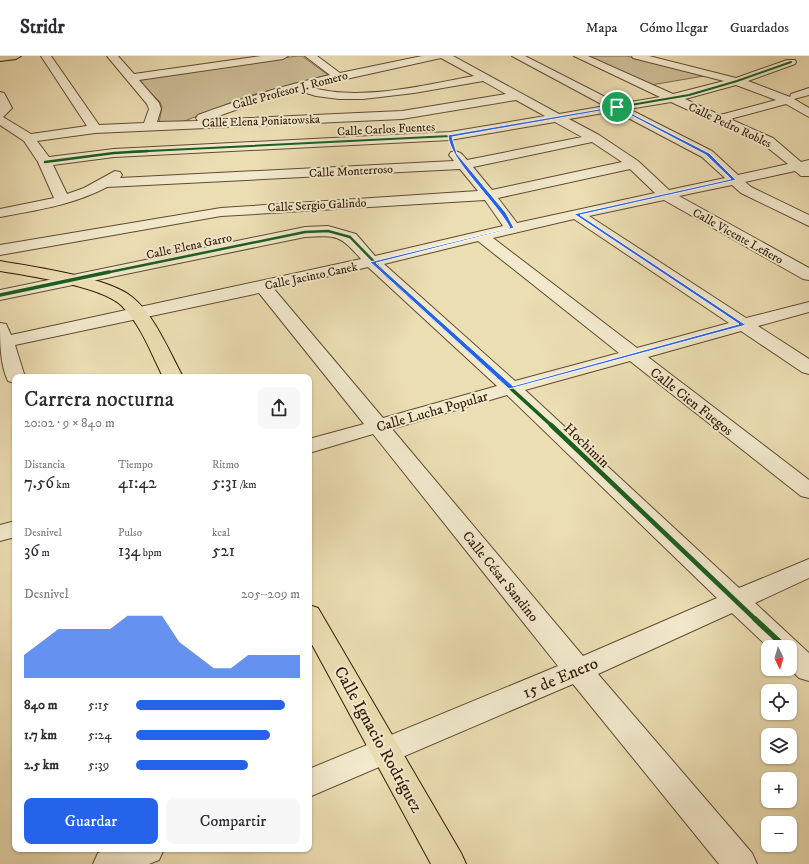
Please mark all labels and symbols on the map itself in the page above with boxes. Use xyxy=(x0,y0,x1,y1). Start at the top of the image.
street label: Calle Profesor J. Romero xyxy=(231,68,349,113)
pin xyxy=(600,90,634,124)
street label: Calle Pedro Robles xyxy=(686,100,774,151)
street label: Calle Elena Poniatowska xyxy=(202,112,321,131)
street label: Calle Carlos Fuentes xyxy=(337,119,435,140)
street label: Calle Monterroso xyxy=(309,162,394,181)
street label: Calle Sergio Galindo xyxy=(267,195,367,216)
street label: Calle Vicente Leñero xyxy=(690,205,786,268)
street label: Calle Elena Garro xyxy=(145,230,233,263)
street label: Calle Jacinto Canek xyxy=(263,259,359,294)
street label: Calle Cien Fuegos xyxy=(646,364,737,440)
street label: Calle Lucha Popular xyxy=(374,387,491,437)
street label: Hochimin xyxy=(560,420,613,472)
street label: Calle César Sandino xyxy=(458,528,542,626)
north arrow xyxy=(761,640,797,676)
street label: 15 de Enero xyxy=(519,652,601,704)
street label: Calle Ignacio Rodríguez xyxy=(329,662,428,817)

